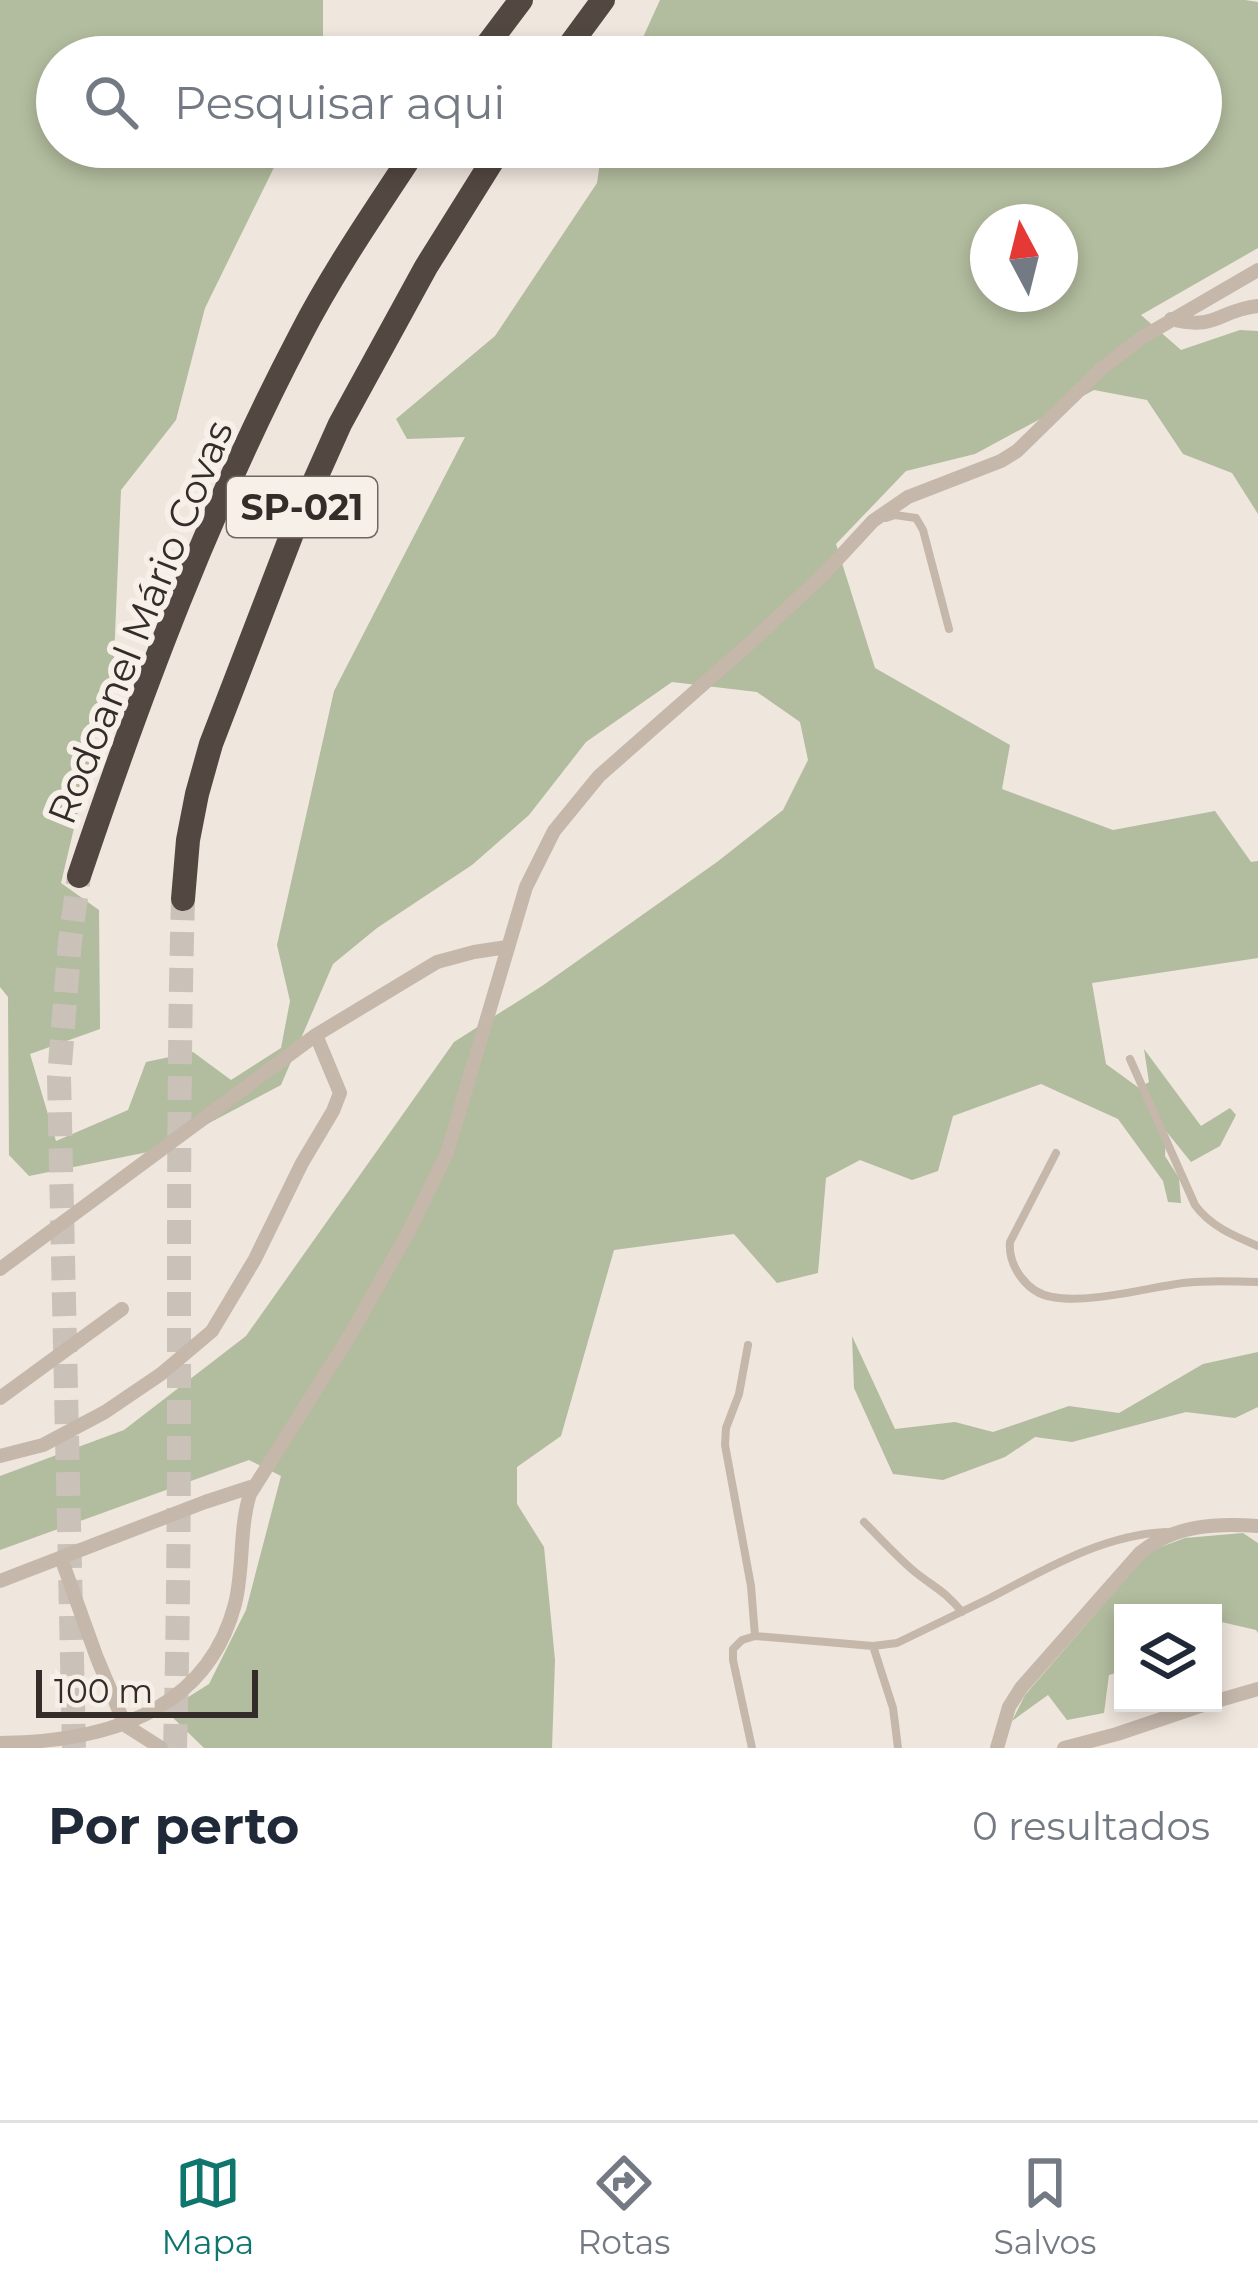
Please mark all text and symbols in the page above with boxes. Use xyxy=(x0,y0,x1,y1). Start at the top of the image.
search box xyxy=(36,36,1222,168)
icon: search xyxy=(78,69,144,135)
text: Pesquisar aqui xyxy=(174,75,505,130)
north arrow xyxy=(970,204,1078,312)
street label: Rodoanel Mário Covas xyxy=(37,413,243,831)
road number: SP-021 xyxy=(227,477,377,537)
map controls xyxy=(1114,1604,1222,1712)
button: layers xyxy=(1114,1604,1222,1712)
scale bar xyxy=(36,1664,258,1717)
text: 100 m xyxy=(54,1671,153,1711)
text: Por perto xyxy=(48,1795,299,1857)
text: 0 resultados xyxy=(972,1802,1210,1850)
tab: Mapa xyxy=(162,2150,254,2262)
tab: Rotas xyxy=(578,2150,670,2262)
tab: Salvos xyxy=(994,2150,1096,2262)

